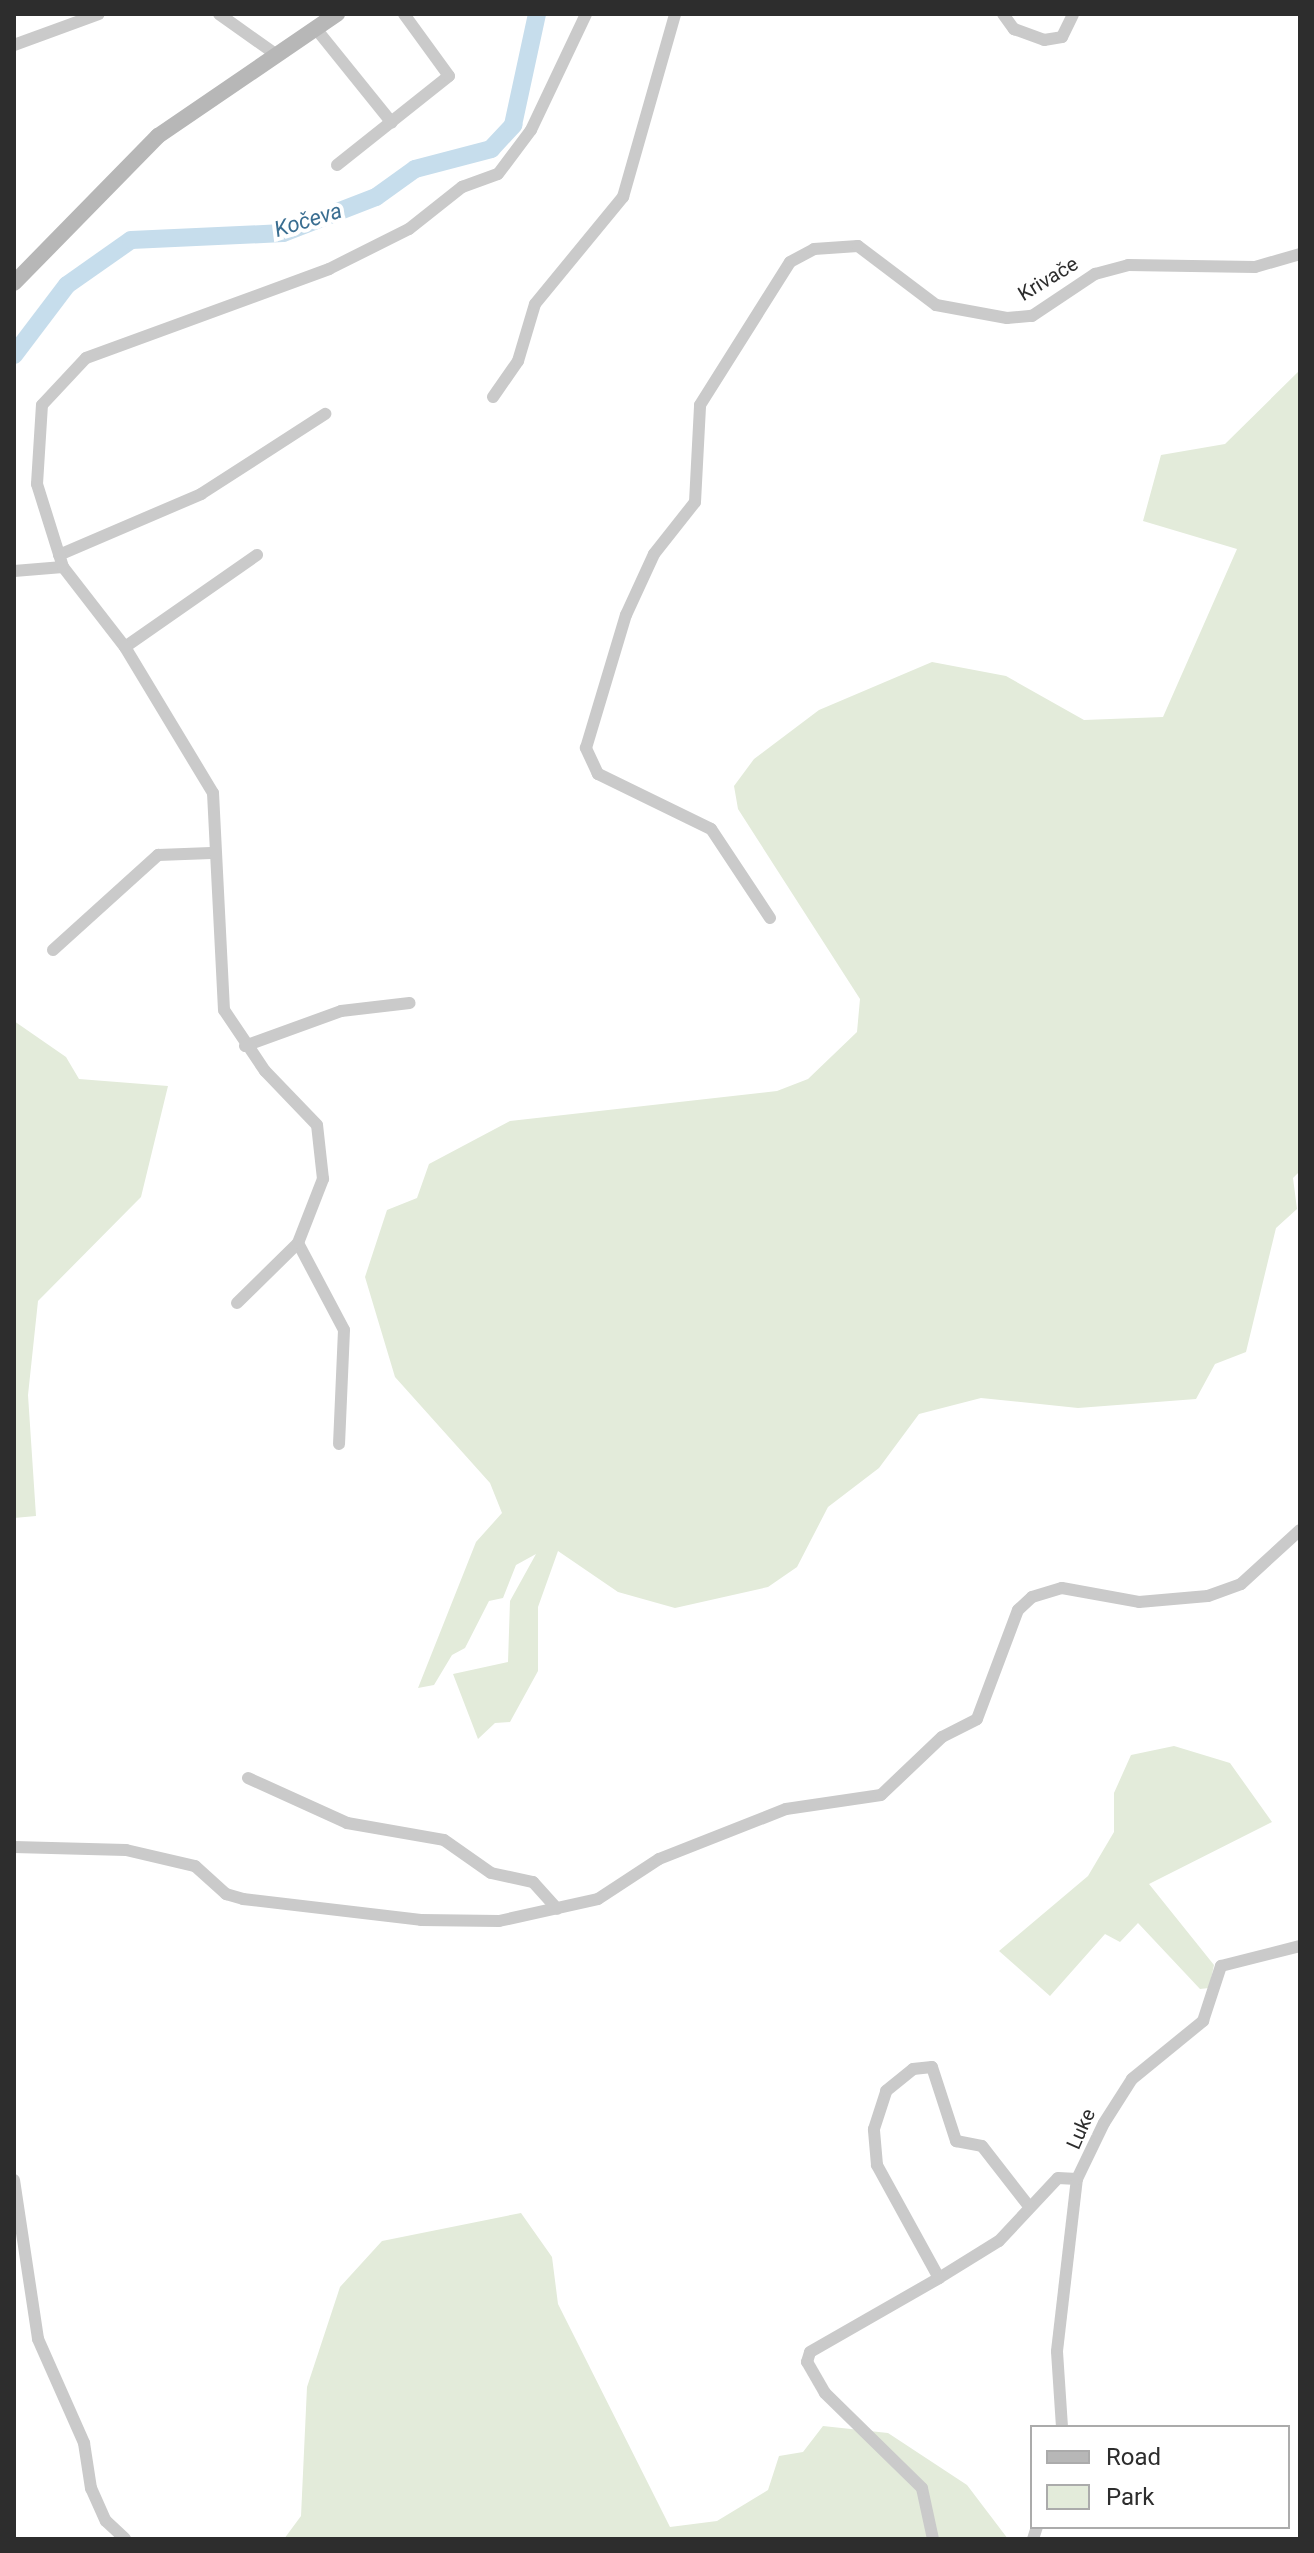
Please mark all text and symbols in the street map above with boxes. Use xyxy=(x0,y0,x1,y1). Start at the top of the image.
water label: Kočeva xyxy=(271,197,345,243)
street label: Krivače xyxy=(1014,252,1082,306)
street label: Luke xyxy=(1062,2105,1100,2153)
legend xyxy=(1030,2425,1290,2529)
text: Road xyxy=(1106,2443,1161,2471)
text: Park xyxy=(1106,2483,1154,2511)

